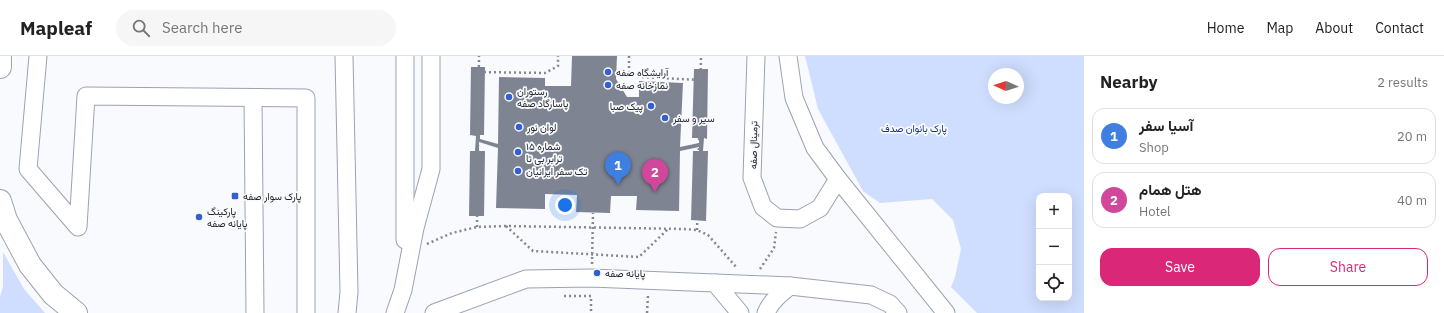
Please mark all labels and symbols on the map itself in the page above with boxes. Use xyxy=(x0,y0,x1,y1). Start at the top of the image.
place label: آرایشگاه صفه xyxy=(616,66,669,79)
marker: آرایشگاه صفه xyxy=(603,67,613,77)
north arrow xyxy=(988,68,1024,104)
place label: نمازخانه صفه xyxy=(616,79,668,92)
marker: نمازخانه صفه xyxy=(603,80,613,90)
place label: رستوران پاسارگاد صفه xyxy=(517,85,568,111)
marker: رستوران پاسارگاد صفه xyxy=(504,92,514,102)
place label: پیک صبا xyxy=(610,100,643,114)
marker: پیک صبا xyxy=(646,101,656,111)
place label: سیر و سفر xyxy=(672,112,715,125)
marker: سیر و سفر xyxy=(660,113,670,123)
place label: لوان نور xyxy=(526,121,557,134)
street label: ترمینال صفه xyxy=(747,121,760,169)
marker: لوان نور xyxy=(514,122,524,132)
park label: پارک بانوان صدف xyxy=(881,122,947,136)
place label: شماره ۱۵ ترابر بی تا xyxy=(526,140,562,165)
marker: شماره ۱۵ ترابر بی تا xyxy=(513,147,523,157)
pin: 1 xyxy=(605,152,631,185)
pin: 2 xyxy=(642,159,668,192)
place label: تک سفر ایرانیان xyxy=(526,165,587,178)
marker: تک سفر ایرانیان xyxy=(513,166,523,176)
place label: پارک سوار صفه xyxy=(243,190,301,204)
marker: پارک سوار صفه xyxy=(230,191,240,201)
your location xyxy=(555,195,575,215)
place label: پارکینگ پایانه صفه xyxy=(207,205,247,231)
marker: پارکینگ پایانه صفه xyxy=(194,212,204,222)
place label: پایانه صفه xyxy=(605,267,645,281)
marker: پایانه صفه xyxy=(592,268,602,278)

